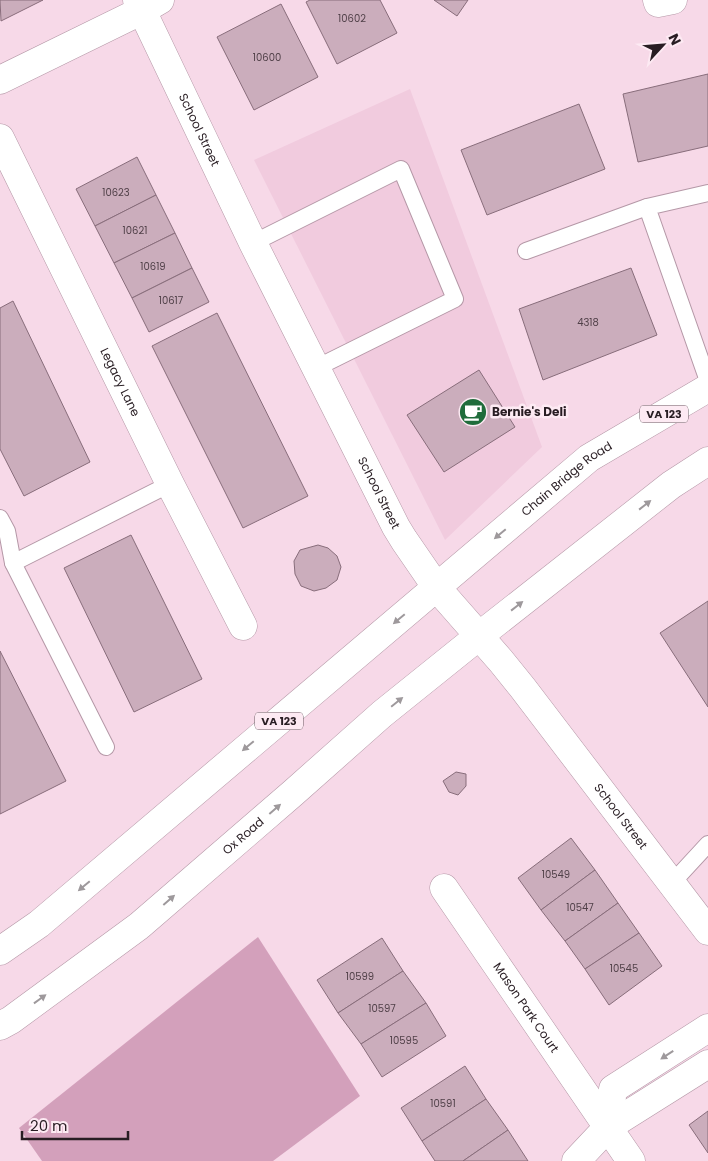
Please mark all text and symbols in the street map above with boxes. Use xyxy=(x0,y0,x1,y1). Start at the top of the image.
house number: 10602 xyxy=(338,11,366,26)
north arrow xyxy=(638,20,688,70)
text: N xyxy=(663,30,686,48)
house number: 10600 xyxy=(253,50,281,65)
street label: School Street xyxy=(175,91,224,169)
house number: 10623 xyxy=(102,185,130,200)
house number: 10621 xyxy=(123,223,147,238)
house number: 10619 xyxy=(140,259,166,274)
house number: 10617 xyxy=(159,293,184,308)
house number: 4318 xyxy=(577,315,599,330)
street label: Legacy Lane xyxy=(96,345,144,419)
cafe icon: Bernie's Deli xyxy=(458,397,488,427)
place label: Bernie's Deli xyxy=(492,403,567,420)
road number: VA 123 xyxy=(640,406,688,422)
street label: Chain Bridge Road xyxy=(517,437,615,520)
street label: School Street xyxy=(354,454,405,532)
one-way arrow xyxy=(638,500,651,511)
one-way arrow xyxy=(493,529,506,540)
one-way arrow xyxy=(510,601,524,611)
one-way arrow xyxy=(393,614,406,625)
one-way arrow xyxy=(390,697,403,708)
road number: VA 123 xyxy=(255,712,303,729)
one-way arrow xyxy=(242,741,255,752)
street label: School Street xyxy=(590,780,652,853)
one-way arrow xyxy=(268,803,280,815)
street label: Ox Road xyxy=(219,813,267,858)
house number: 10549 xyxy=(542,867,570,882)
one-way arrow xyxy=(77,880,90,891)
one-way arrow xyxy=(163,895,176,906)
house number: 10547 xyxy=(566,900,594,915)
street label: Mason Park Court xyxy=(489,959,563,1056)
house number: 10545 xyxy=(610,961,638,976)
house number: 10599 xyxy=(346,969,374,984)
one-way arrow xyxy=(33,994,47,1004)
house number: 10597 xyxy=(368,1001,396,1016)
house number: 10595 xyxy=(390,1033,418,1048)
one-way arrow xyxy=(660,1050,674,1059)
house number: 10591 xyxy=(430,1096,456,1111)
scale bar xyxy=(22,1108,129,1140)
text: 20 m xyxy=(30,1115,68,1136)

